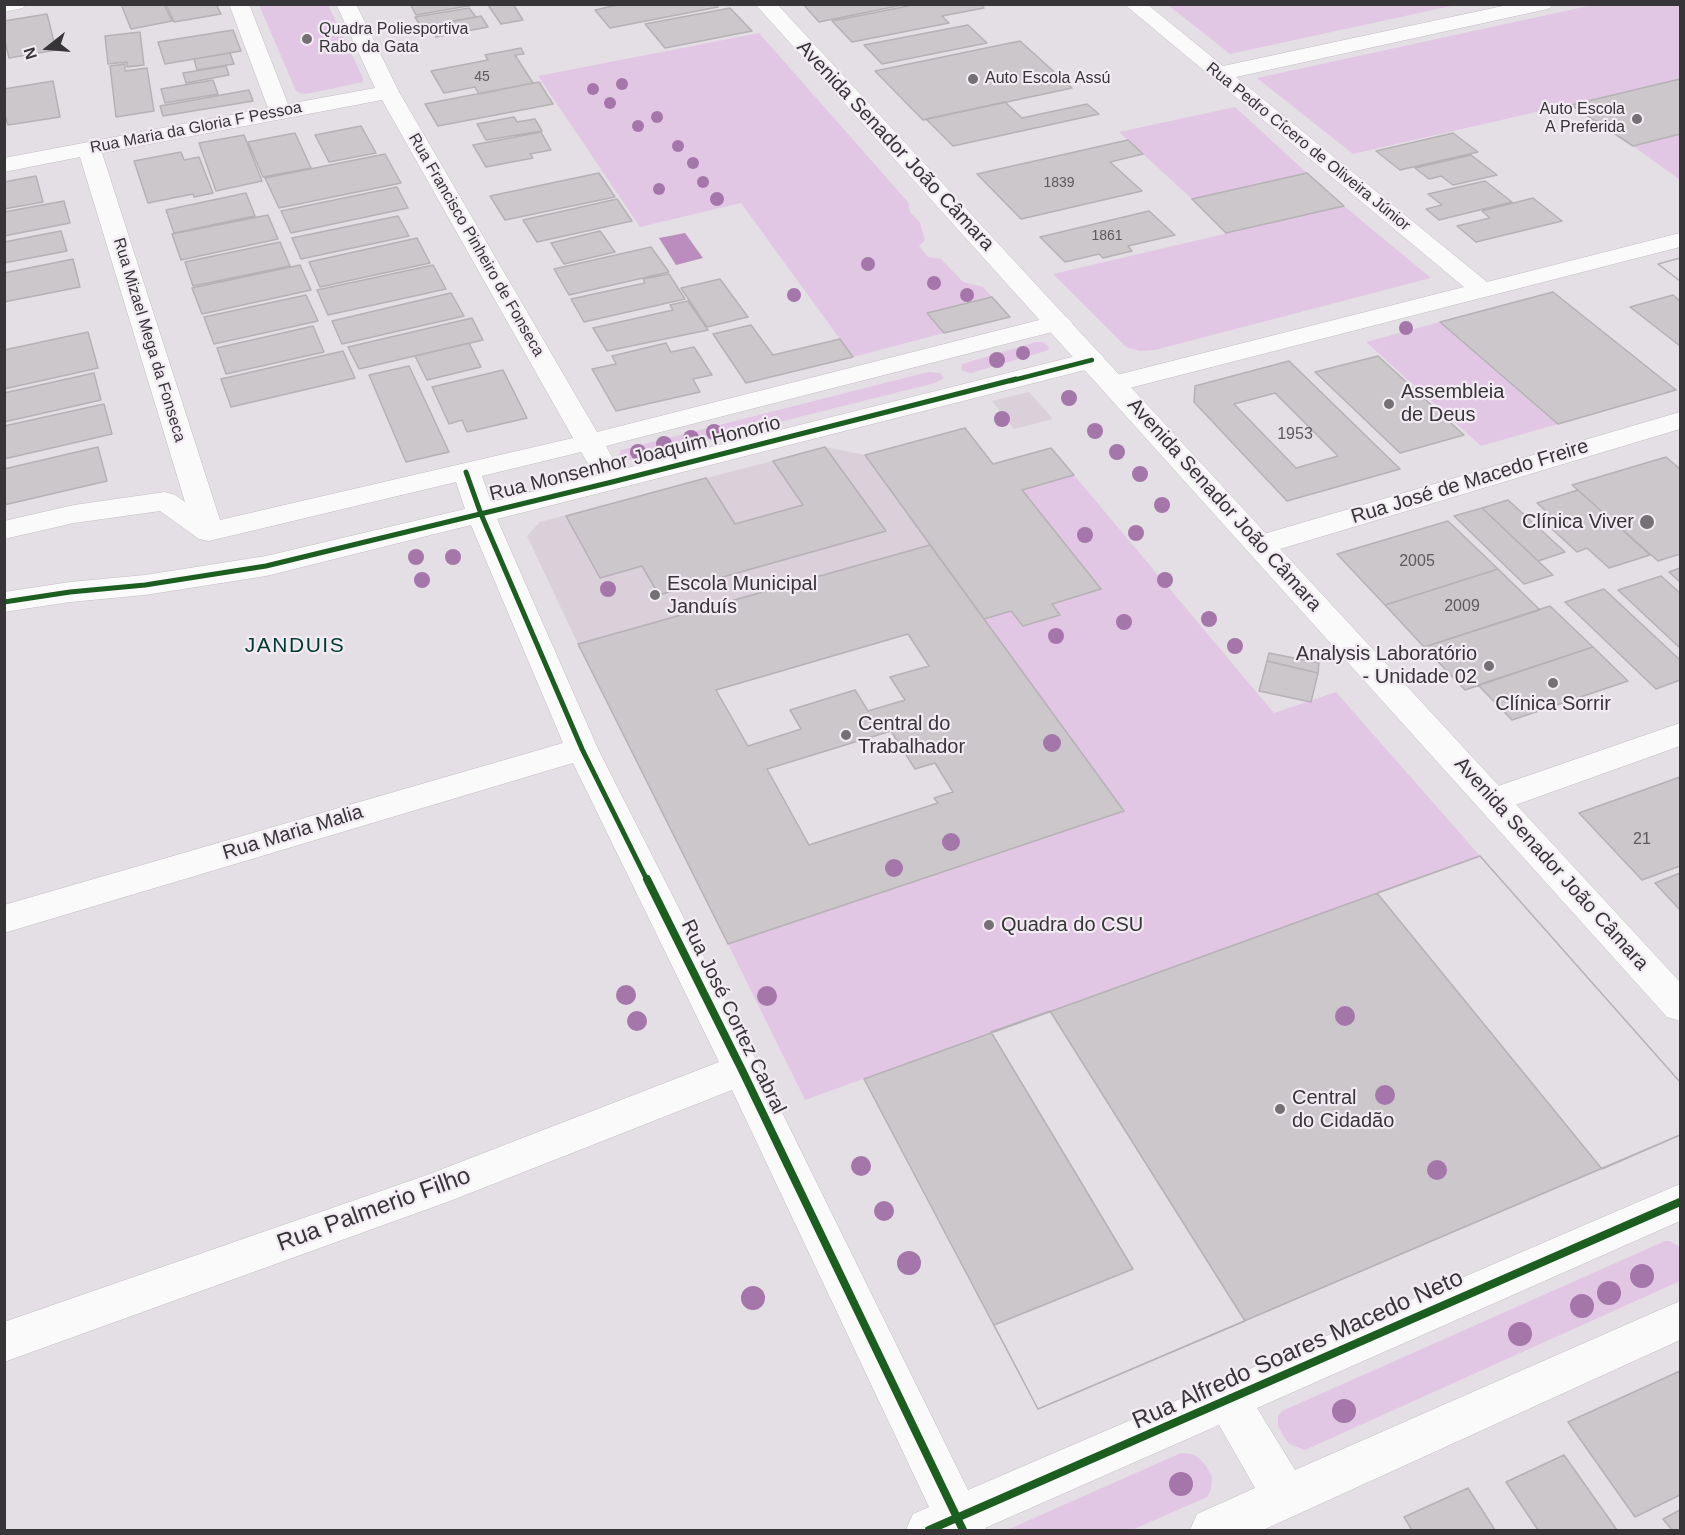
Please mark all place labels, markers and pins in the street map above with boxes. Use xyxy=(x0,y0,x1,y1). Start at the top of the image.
place label: Quadra Poliesportiva Rabo da Gata xyxy=(319,20,468,58)
marker: Quadra Poliesportiva Rabo da Gata xyxy=(300,32,314,46)
place label: Auto Escola Assú xyxy=(985,69,1110,89)
marker: Auto Escola Assú xyxy=(966,72,980,86)
place label: Auto Escola A Preferida xyxy=(1540,100,1625,138)
marker: Auto Escola A Preferida xyxy=(1630,112,1644,126)
place label: Assembleia de Deus xyxy=(1401,380,1504,427)
marker: Assembleia de Deus xyxy=(1382,397,1396,411)
place label: Clínica Viver xyxy=(1522,510,1634,534)
marker: Clínica Viver xyxy=(1638,513,1656,531)
place label: Escola Municipal Janduís xyxy=(667,572,817,619)
marker: Escola Municipal Janduís xyxy=(648,588,662,602)
place label: Analysis Laboratório - Unidade 02 xyxy=(1296,642,1477,689)
marker: Analysis Laboratório - Unidade 02 xyxy=(1482,659,1496,673)
marker: Clínica Sorrir xyxy=(1546,676,1560,690)
place label: Clínica Sorrir xyxy=(1495,692,1611,716)
place label: Central do Trabalhador xyxy=(858,712,965,759)
marker: Central do Trabalhador xyxy=(839,728,853,742)
place label: Quadra do CSU xyxy=(1001,913,1143,937)
marker: Quadra do CSU xyxy=(982,918,996,932)
place label: Central do Cidadão xyxy=(1292,1086,1394,1133)
marker: Central do Cidadão xyxy=(1273,1102,1287,1116)

